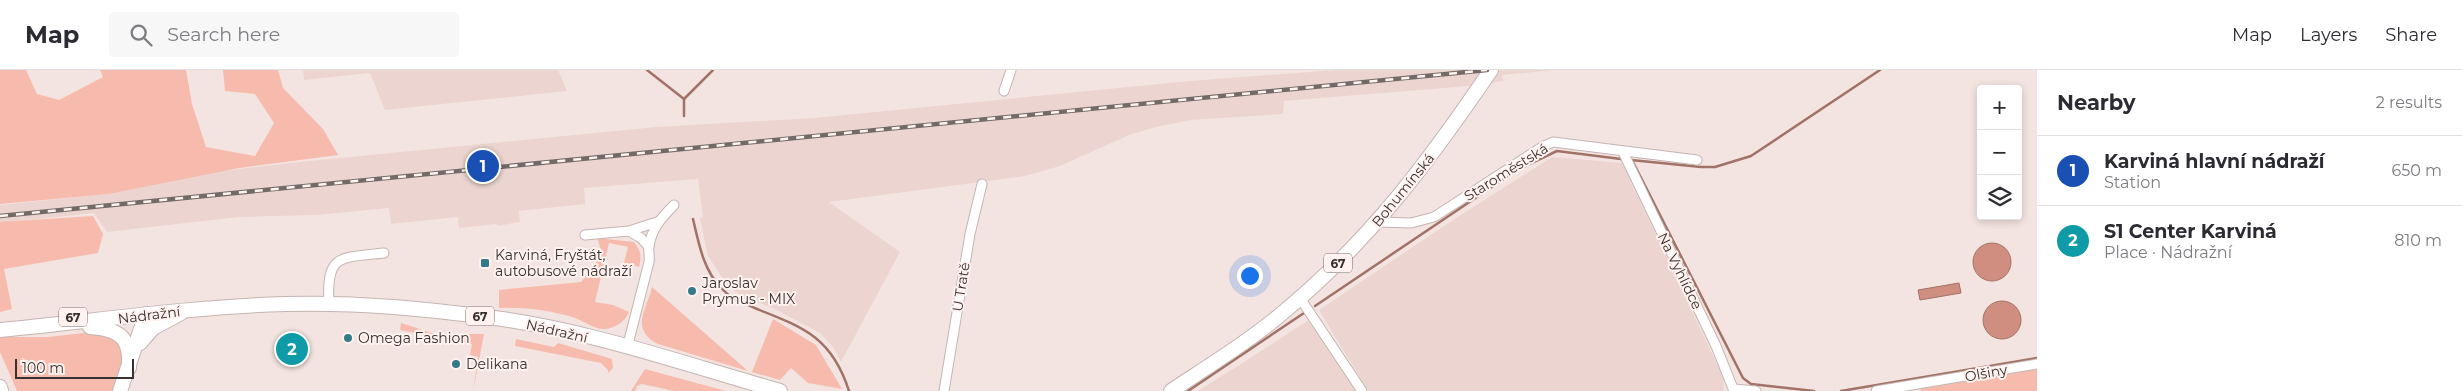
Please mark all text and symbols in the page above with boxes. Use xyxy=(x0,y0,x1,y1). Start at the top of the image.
search box xyxy=(109,12,459,57)
text: Map xyxy=(25,20,79,49)
icon: search xyxy=(127,21,155,49)
text: Search here xyxy=(167,23,280,46)
text: Map xyxy=(2232,24,2272,46)
text: Layers xyxy=(2300,24,2357,46)
text: Share xyxy=(2385,24,2437,46)
map controls xyxy=(1977,85,2022,220)
button: + xyxy=(1977,85,2022,130)
text: Nearby xyxy=(2057,90,2136,115)
text: 2 results xyxy=(2376,93,2442,112)
button: − xyxy=(1977,130,2022,175)
street label: Staroměstská xyxy=(1461,139,1551,205)
pin: 1 xyxy=(467,147,499,185)
street label: Bohumínská xyxy=(1368,150,1438,230)
text: Karviná hlavní nádraží xyxy=(2104,150,2325,173)
text: 1 xyxy=(2070,161,2076,180)
text: 650 m xyxy=(2391,161,2442,180)
text: Station xyxy=(2104,173,2161,192)
button: layers xyxy=(1977,175,2022,220)
text: S1 Center Karviná xyxy=(2104,220,2277,243)
street label: Na Vyhlídce xyxy=(1654,230,1706,312)
text: 2 xyxy=(2068,231,2078,250)
text: 810 m xyxy=(2394,231,2442,250)
text: Place · Nádražní xyxy=(2104,243,2232,262)
place label: Karviná, Fryštát, autobusové nádraží xyxy=(495,246,633,280)
road number: 67 xyxy=(1324,254,1352,272)
marker: Karviná, Fryštát, autobusové nádraží xyxy=(479,257,491,269)
street label: U Tratě xyxy=(948,261,974,313)
your location xyxy=(1237,263,1263,289)
place label: Jaroslav Prymus - MIX xyxy=(701,274,795,308)
marker: Jaroslav Prymus - MIX xyxy=(686,285,698,297)
street label: Nádražní xyxy=(117,302,182,328)
road number: 67 xyxy=(466,307,494,326)
road number: 67 xyxy=(59,308,87,326)
street label: Nádražní xyxy=(524,315,591,347)
place label: Omega Fashion xyxy=(358,329,470,347)
pin: 2 xyxy=(276,330,308,368)
marker: Omega Fashion xyxy=(342,332,354,344)
place label: Delikana xyxy=(466,355,528,373)
scale bar xyxy=(15,356,134,379)
marker: Delikana xyxy=(450,358,462,370)
text: 100 m xyxy=(22,359,64,377)
street label: Olšiny xyxy=(1963,360,2009,386)

